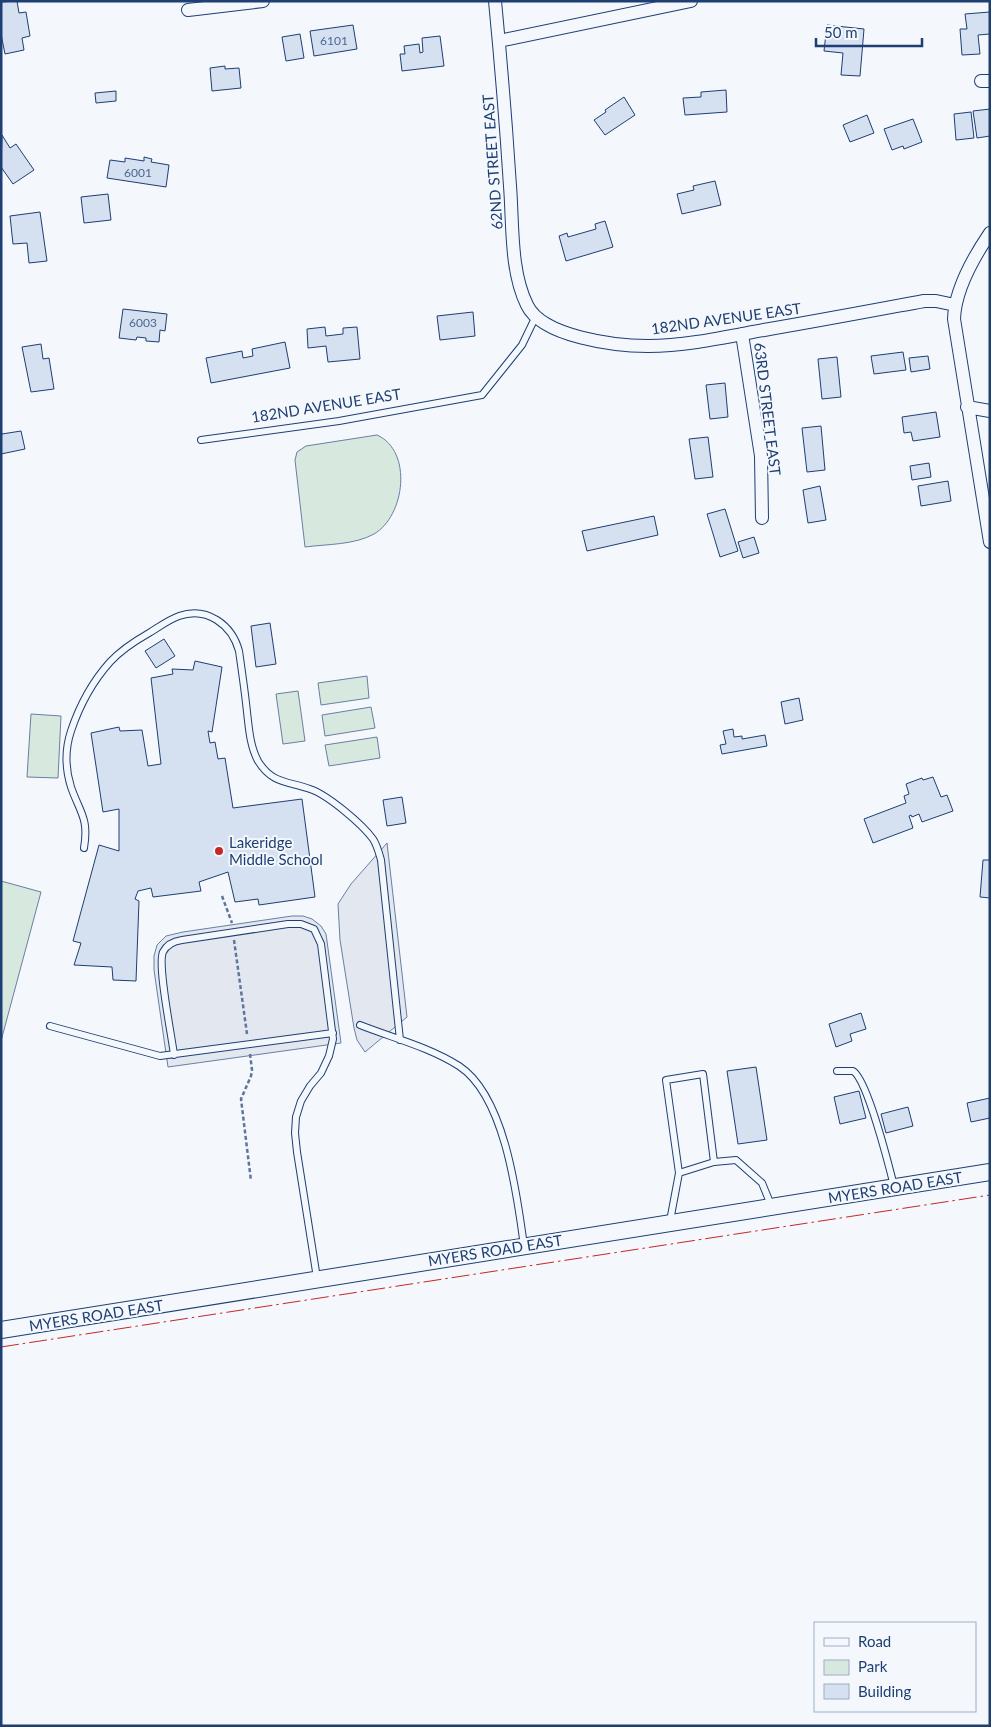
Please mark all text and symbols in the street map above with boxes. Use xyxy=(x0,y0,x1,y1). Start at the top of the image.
scale bar xyxy=(816,15,922,47)
text: 50 m xyxy=(824,23,858,41)
house number: 6101 xyxy=(320,33,348,48)
street label: 62ND STREET EAST xyxy=(478,93,506,230)
house number: 6001 xyxy=(124,165,152,180)
street label: 182ND AVENUE EAST xyxy=(650,299,802,337)
house number: 6003 xyxy=(129,315,157,330)
street label: 63RD STREET EAST xyxy=(751,341,785,477)
street label: 182ND AVENUE EAST xyxy=(250,384,402,426)
place label: Lakeridge Middle School xyxy=(229,833,323,868)
marker: Lakeridge Middle School xyxy=(213,845,225,857)
street label: MYERS ROAD EAST xyxy=(827,1167,963,1206)
street label: MYERS ROAD EAST xyxy=(427,1230,563,1269)
street label: MYERS ROAD EAST xyxy=(28,1295,164,1334)
legend xyxy=(814,1622,976,1712)
text: Road xyxy=(858,1632,891,1650)
text: Park xyxy=(858,1657,888,1675)
text: Building xyxy=(858,1682,911,1700)

